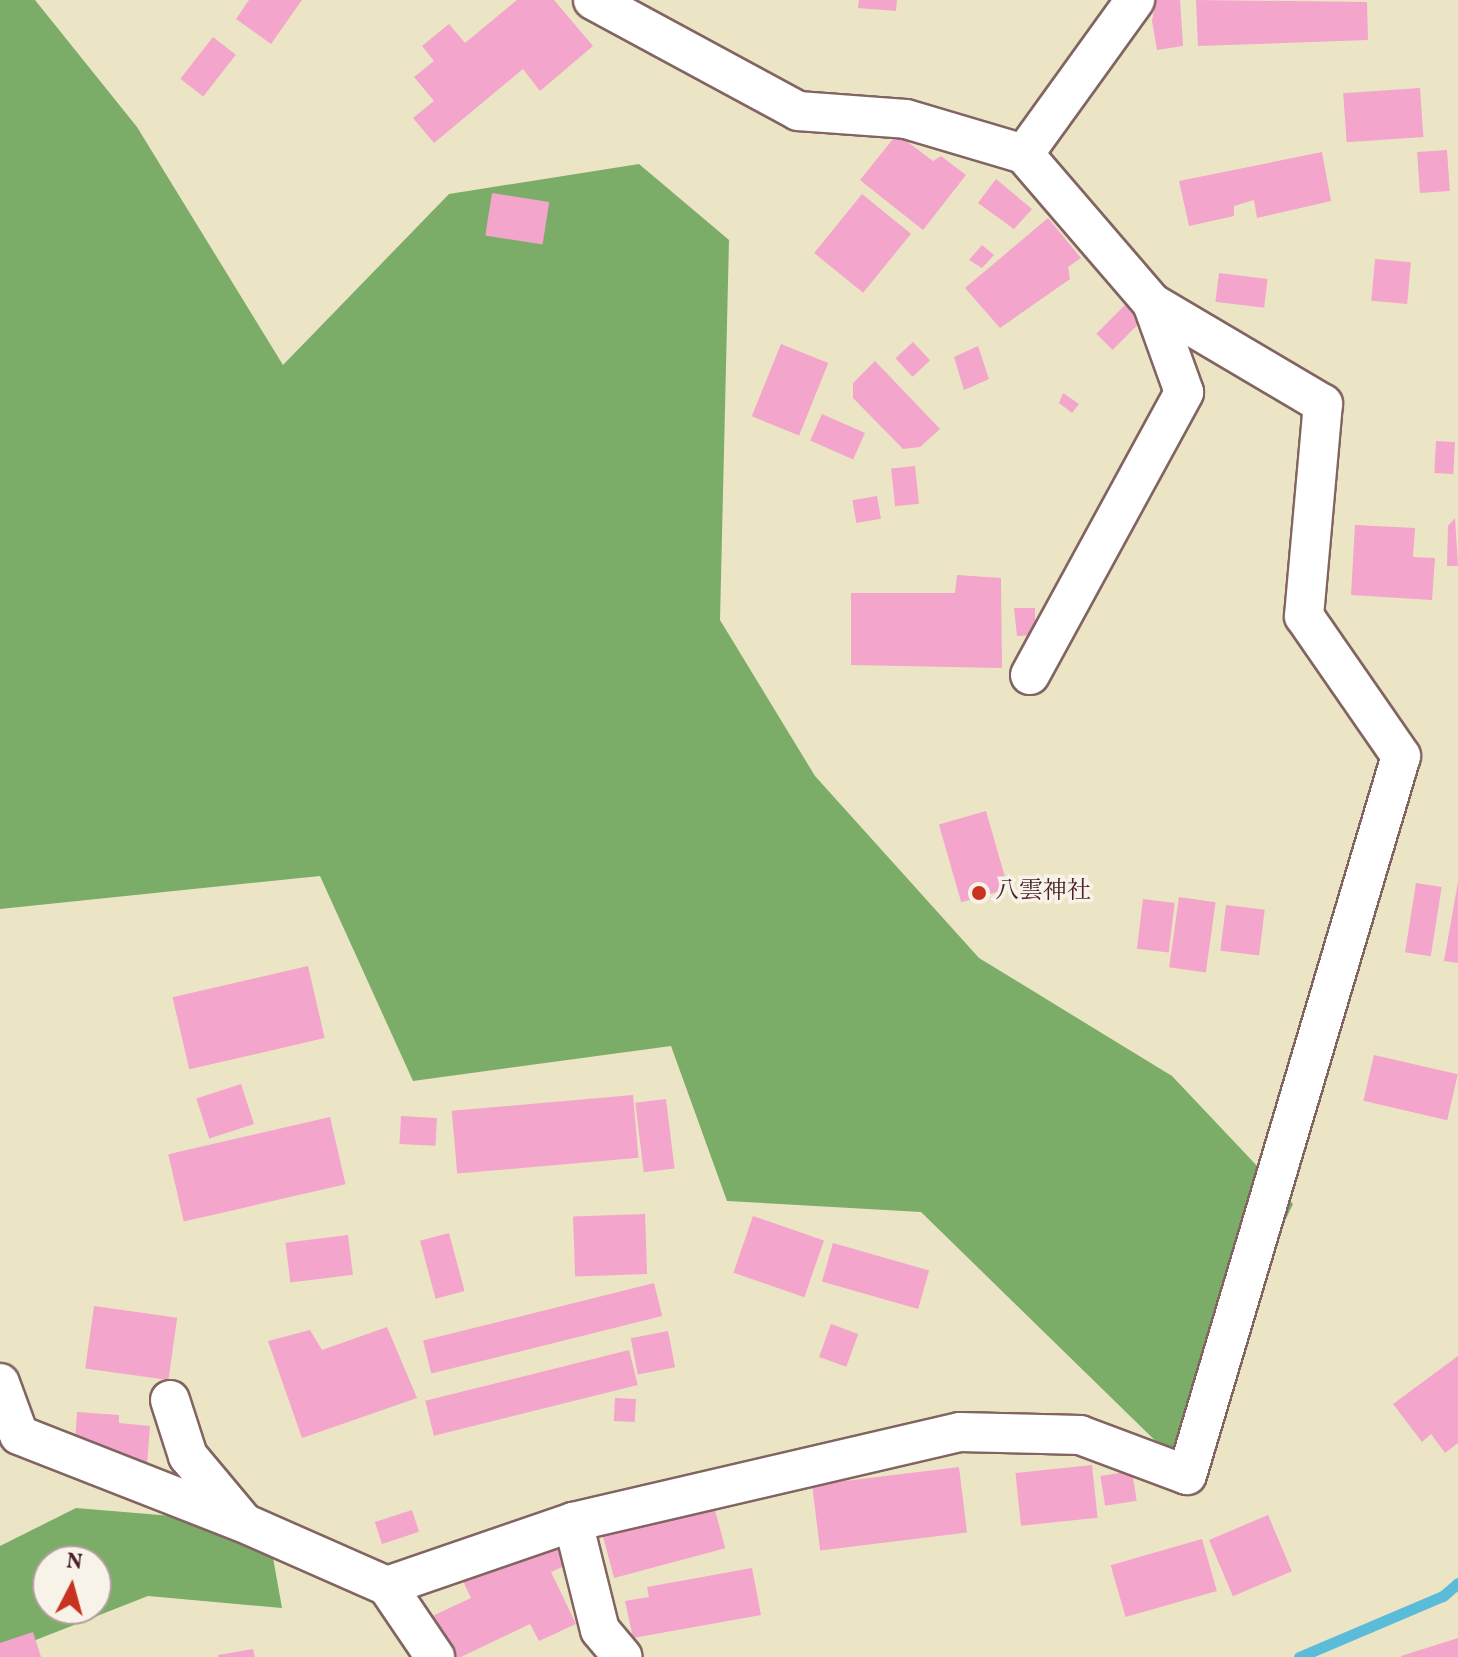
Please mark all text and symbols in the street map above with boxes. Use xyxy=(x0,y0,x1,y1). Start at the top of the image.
place label: 八雲神社 xyxy=(995,879,1091,907)
marker: 八雲神社 xyxy=(970,884,988,902)
north arrow xyxy=(32,1545,112,1625)
text: N xyxy=(65,1546,84,1579)

